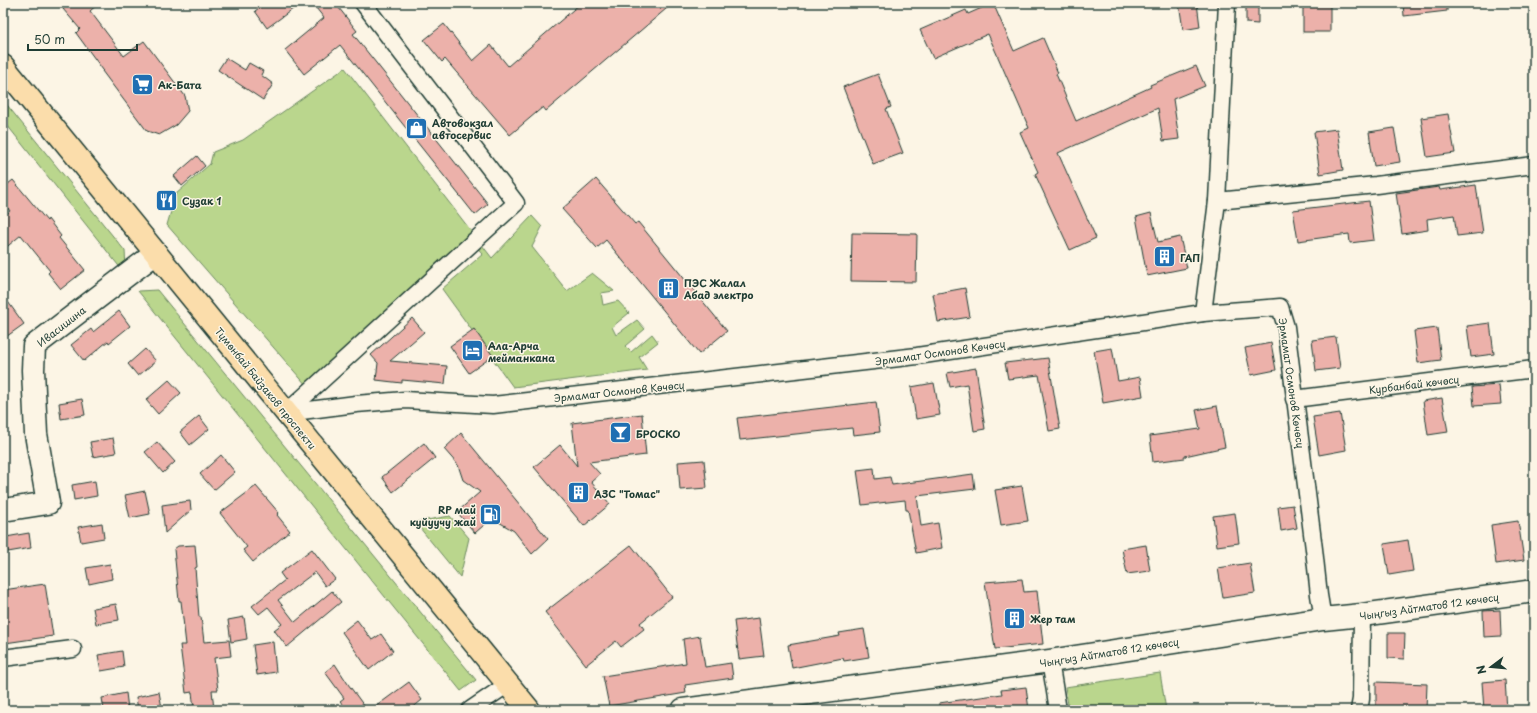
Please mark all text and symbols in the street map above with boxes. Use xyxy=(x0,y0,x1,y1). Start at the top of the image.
scale bar xyxy=(28,26,137,52)
text: 50 m xyxy=(34,30,65,48)
supermarket icon: Ак-Бата xyxy=(130,71,156,97)
place label: Ак-Бата xyxy=(158,77,202,92)
shop icon: Автовокзал автосервис xyxy=(403,115,429,141)
place label: Автовокзал автосервис xyxy=(432,115,494,142)
restaurant icon: Сузак 1 xyxy=(153,187,179,213)
place label: Сузак 1 xyxy=(182,193,222,209)
building icon: ГАП xyxy=(1151,244,1177,270)
place label: ГАП xyxy=(1180,250,1200,265)
building icon: ПЭС Жалал Абад электро xyxy=(655,275,681,301)
place label: ПЭС Жалал Абад электро xyxy=(683,275,753,302)
street label: Ивасишина xyxy=(33,302,89,350)
street label: Эрмамат Осмонов Көчөсү xyxy=(1275,317,1309,449)
street label: Түмөнбай Байзаков проспекти xyxy=(212,324,320,452)
street label: Эрмамат Осмонов Көчөсү xyxy=(874,335,1006,369)
hotel icon: Ала-Арча мейманкана xyxy=(459,338,485,364)
place label: Ала-Арча мейманкана xyxy=(488,338,555,365)
street label: Курбанбай көчөсү xyxy=(1368,371,1460,398)
street label: Эрмамат Осмонов Көчөсү xyxy=(553,377,685,405)
bar icon: БРОСКО xyxy=(608,420,634,446)
place label: БРОСКО xyxy=(636,426,680,441)
building icon: АЗС "Томас" xyxy=(566,480,592,506)
place label: АЗС "Томас" xyxy=(593,486,661,501)
place label: RP май куйуучу жай xyxy=(410,502,476,530)
fuel station icon: RP май куйуучу жай xyxy=(478,502,504,528)
street label: Чыңгыз Айтматов 12 көчөсү xyxy=(1358,589,1500,623)
building icon: Жер там xyxy=(1002,605,1028,631)
place label: Жер там xyxy=(1030,611,1076,626)
street label: Чыңгыз Айтматов 12 көчөсү xyxy=(1038,634,1180,670)
north arrow xyxy=(1471,647,1511,687)
text: N xyxy=(1471,663,1490,676)

